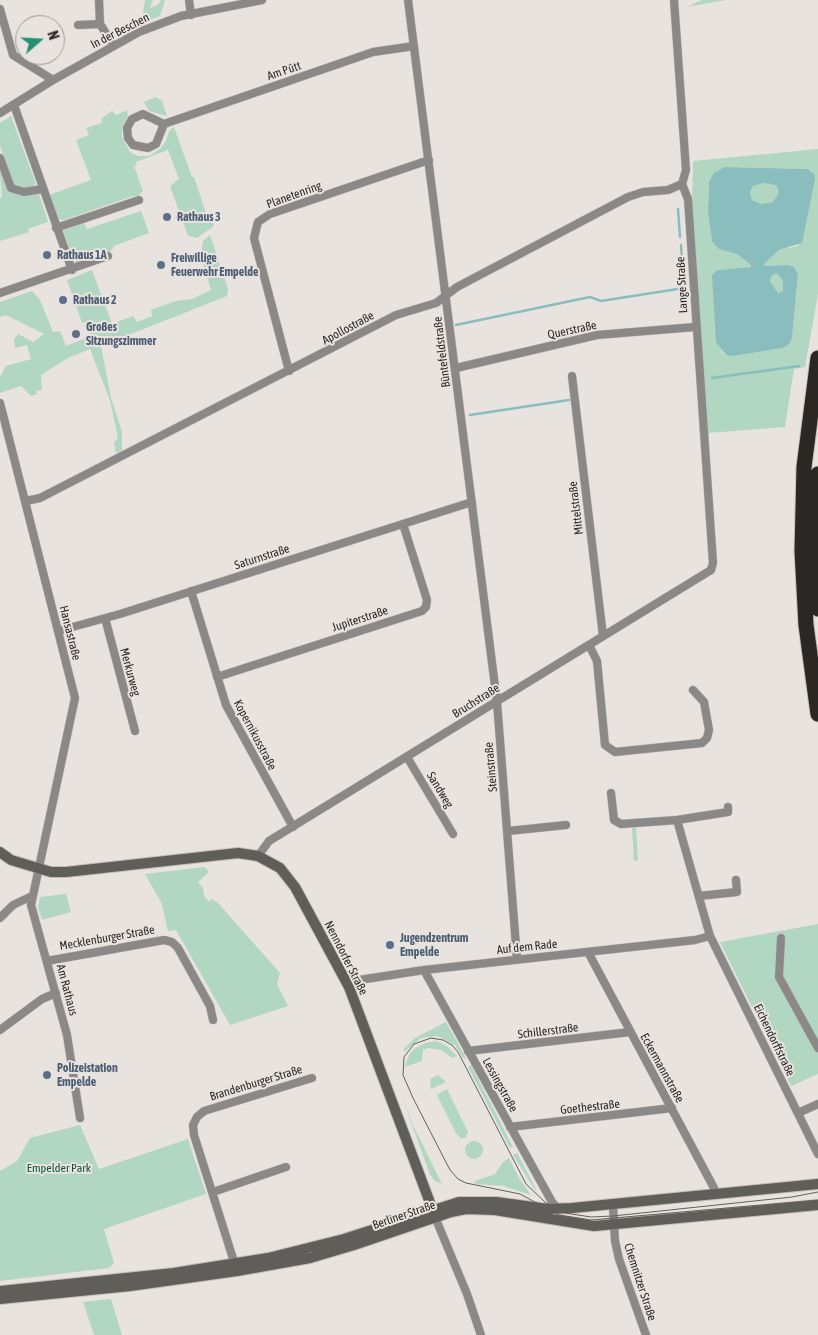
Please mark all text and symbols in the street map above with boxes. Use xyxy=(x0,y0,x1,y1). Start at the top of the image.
street label: In der Beschen xyxy=(88,10,152,52)
north arrow xyxy=(15,15,65,65)
text: N xyxy=(44,29,62,42)
street label: Am Pütt xyxy=(265,59,303,83)
street label: Planetenring xyxy=(264,178,324,212)
place label: Rathaus 3 xyxy=(177,210,221,224)
marker: Rathaus 3 xyxy=(161,211,173,223)
place label: Rathaus 1A xyxy=(57,248,107,262)
marker: Rathaus 1A xyxy=(41,249,53,261)
place label: Freiwillige Feuerwehr Empelde xyxy=(171,251,258,279)
street label: Lange Straße xyxy=(673,256,691,314)
marker: Freiwillige Feuerwehr Empelde xyxy=(155,259,167,271)
place label: Rathaus 2 xyxy=(73,293,117,307)
marker: Rathaus 2 xyxy=(57,294,69,306)
street label: Apollostraße xyxy=(320,308,376,348)
street label: Büntefeldstraße xyxy=(431,316,453,388)
street label: Querstraße xyxy=(546,318,598,342)
place label: Großes Sitzungszimmer xyxy=(86,320,156,348)
marker: Großes Sitzungszimmer xyxy=(70,328,82,340)
street label: Mittelstraße xyxy=(566,480,586,536)
street label: Saturnstraße xyxy=(233,541,291,573)
street label: Jupiterstraße xyxy=(330,603,390,635)
street label: Hansastraße xyxy=(56,604,84,662)
street label: Merkurweg xyxy=(117,646,143,698)
street label: Bruchstraße xyxy=(450,681,502,721)
street label: Kopernikusstraße xyxy=(230,697,280,773)
street label: Steinstraße xyxy=(482,741,500,793)
street label: Sandweg xyxy=(424,769,456,811)
street label: Nenndorfer Straße xyxy=(321,919,371,997)
street label: Mecklenburger Straße xyxy=(58,923,156,953)
place label: Jugendzentrum Empelde xyxy=(400,931,468,959)
street label: Auf dem Rade xyxy=(496,937,558,957)
marker: Jugendzentrum Empelde xyxy=(384,939,396,951)
street label: Am Rathaus xyxy=(53,963,81,1017)
street label: Eichendorffstraße xyxy=(750,1002,798,1078)
street label: Schillerstraße xyxy=(517,1020,579,1042)
street label: Eckermannstraße xyxy=(637,1031,687,1105)
street label: Lessingstraße xyxy=(479,1055,521,1115)
place label: Polizeistation Empelde xyxy=(57,1061,118,1089)
street label: Brandenburger Straße xyxy=(208,1062,304,1104)
marker: Polizeistation Empelde xyxy=(41,1069,53,1081)
street label: Goethestraße xyxy=(559,1097,621,1117)
park label: Empelder Park xyxy=(27,1161,91,1175)
street label: Berliner Straße xyxy=(371,1198,437,1232)
street label: Chemnitzer Straße xyxy=(621,1241,659,1323)

